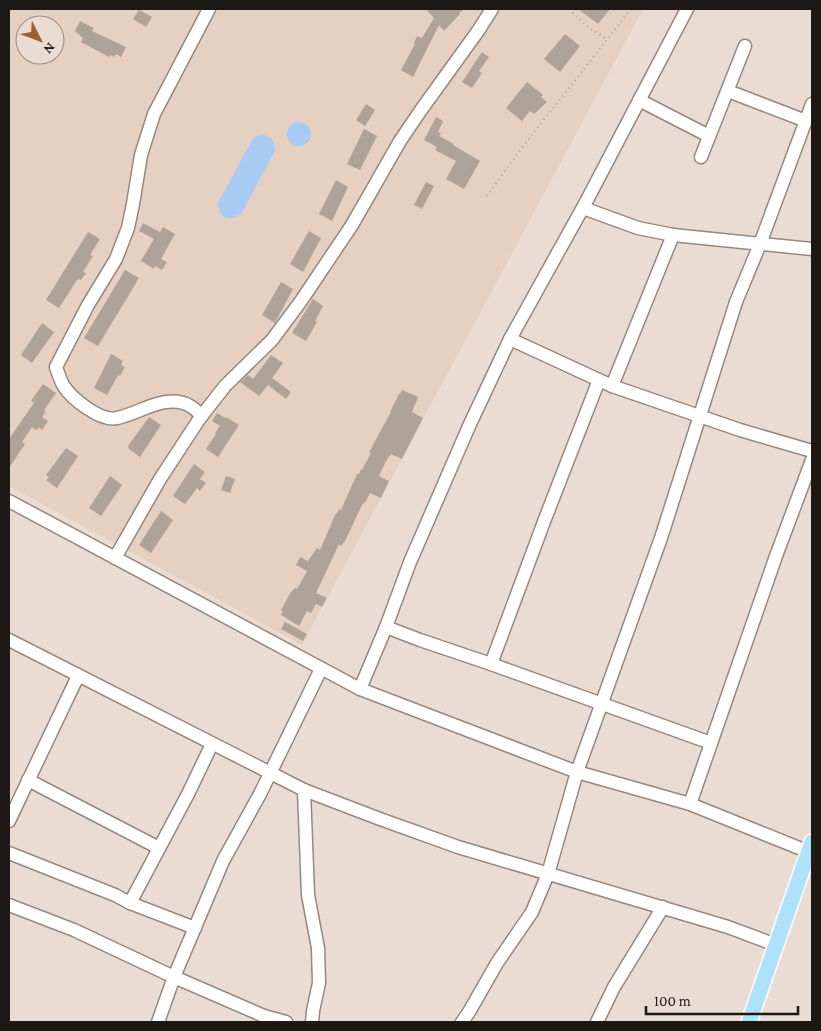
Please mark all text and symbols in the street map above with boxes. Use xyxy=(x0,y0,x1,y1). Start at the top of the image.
north arrow xyxy=(15,15,65,65)
text: N xyxy=(40,40,59,58)
scale bar xyxy=(646,984,798,1016)
text: 100 m xyxy=(654,993,691,1009)

